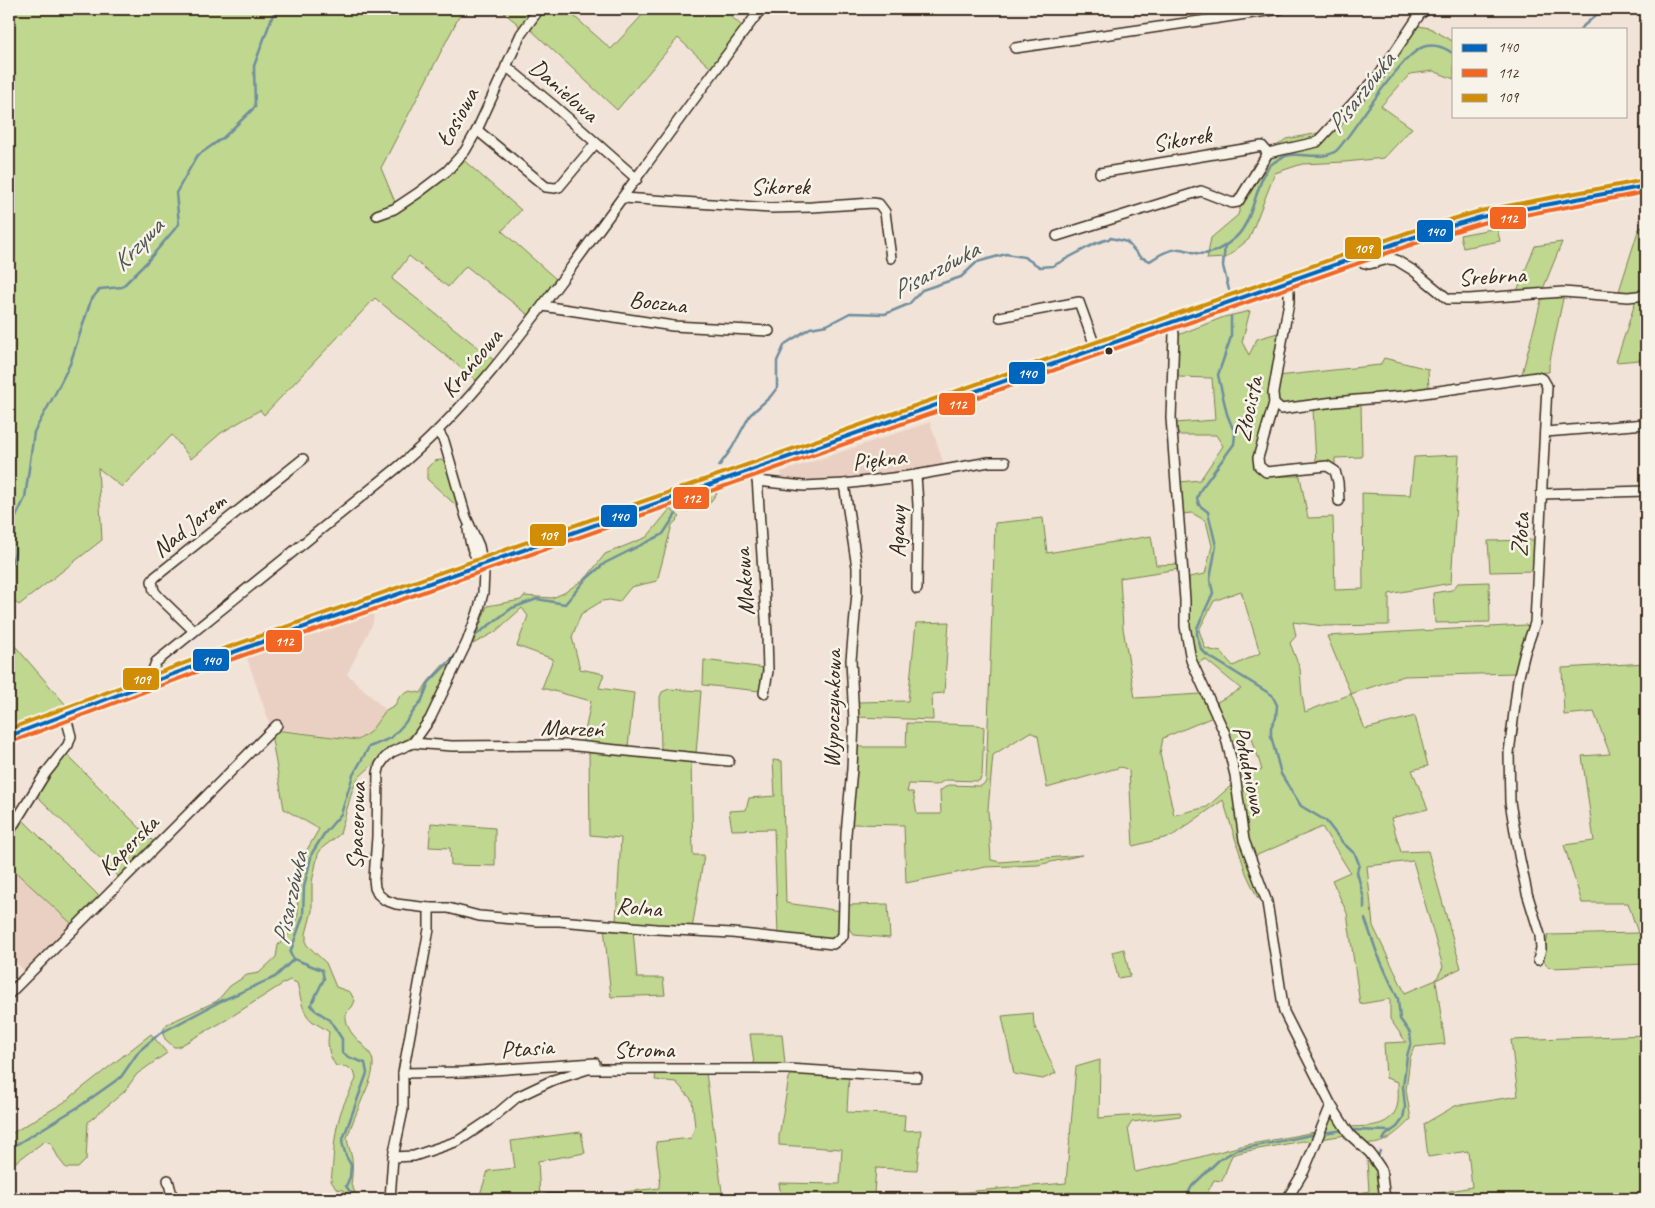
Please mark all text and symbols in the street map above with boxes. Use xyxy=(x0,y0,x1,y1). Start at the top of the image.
legend xyxy=(1452,28,1628,118)
text: 140 xyxy=(1498,38,1520,57)
water label: Pisarzówka xyxy=(1319,44,1404,139)
street label: Danielowa xyxy=(523,52,606,129)
text: 112 xyxy=(1498,64,1520,83)
street label: Łosiowa xyxy=(429,81,486,152)
text: 109 xyxy=(1498,88,1520,107)
street label: Sikorek xyxy=(1150,119,1216,159)
street label: Sikorek xyxy=(750,171,812,201)
line badge: 112 xyxy=(1489,206,1527,230)
water label: Krzywa xyxy=(105,210,172,278)
text: 112 xyxy=(1499,210,1519,227)
line badge: 140 xyxy=(1416,219,1454,243)
text: 140 xyxy=(1426,223,1446,240)
water label: Pisarzówka xyxy=(887,233,986,306)
line badge: 109 xyxy=(1344,236,1382,260)
text: 109 xyxy=(1354,240,1374,257)
street label: Srebrna xyxy=(1458,259,1528,293)
street label: Boczna xyxy=(628,284,690,321)
street label: Krańcowa xyxy=(434,321,509,404)
unlabelled marker xyxy=(1104,346,1114,356)
line badge: 140 xyxy=(1008,361,1046,385)
text: 140 xyxy=(1018,365,1038,382)
street label: Złocista xyxy=(1227,372,1270,444)
line badge: 112 xyxy=(938,392,976,416)
text: 112 xyxy=(948,396,968,413)
street label: Piękna xyxy=(851,441,909,477)
street label: Nad Jarem xyxy=(146,486,233,564)
line badge: 112 xyxy=(672,486,710,510)
text: 112 xyxy=(682,490,702,507)
line badge: 140 xyxy=(600,504,638,528)
street label: Agawy xyxy=(882,504,912,558)
text: 140 xyxy=(610,508,630,525)
street label: Złota xyxy=(1504,511,1536,558)
line badge: 109 xyxy=(529,523,567,547)
text: 109 xyxy=(539,527,559,544)
street label: Makowa xyxy=(727,545,761,617)
line badge: 112 xyxy=(265,629,303,653)
text: 112 xyxy=(275,633,295,650)
street label: Wypoczynkowa xyxy=(816,647,848,768)
line badge: 140 xyxy=(192,648,230,672)
text: 140 xyxy=(202,652,222,669)
line badge: 109 xyxy=(122,667,160,691)
text: 109 xyxy=(132,671,152,688)
street label: Marzeń xyxy=(540,712,606,744)
street label: Południowa xyxy=(1226,723,1274,818)
street label: Spacerowa xyxy=(339,780,373,870)
street label: Kaperska xyxy=(91,807,166,882)
water label: Pisarzówka xyxy=(265,847,316,947)
street label: Rolna xyxy=(615,890,664,924)
street label: Ptasia xyxy=(500,1031,556,1065)
street label: Stroma xyxy=(614,1034,676,1064)

